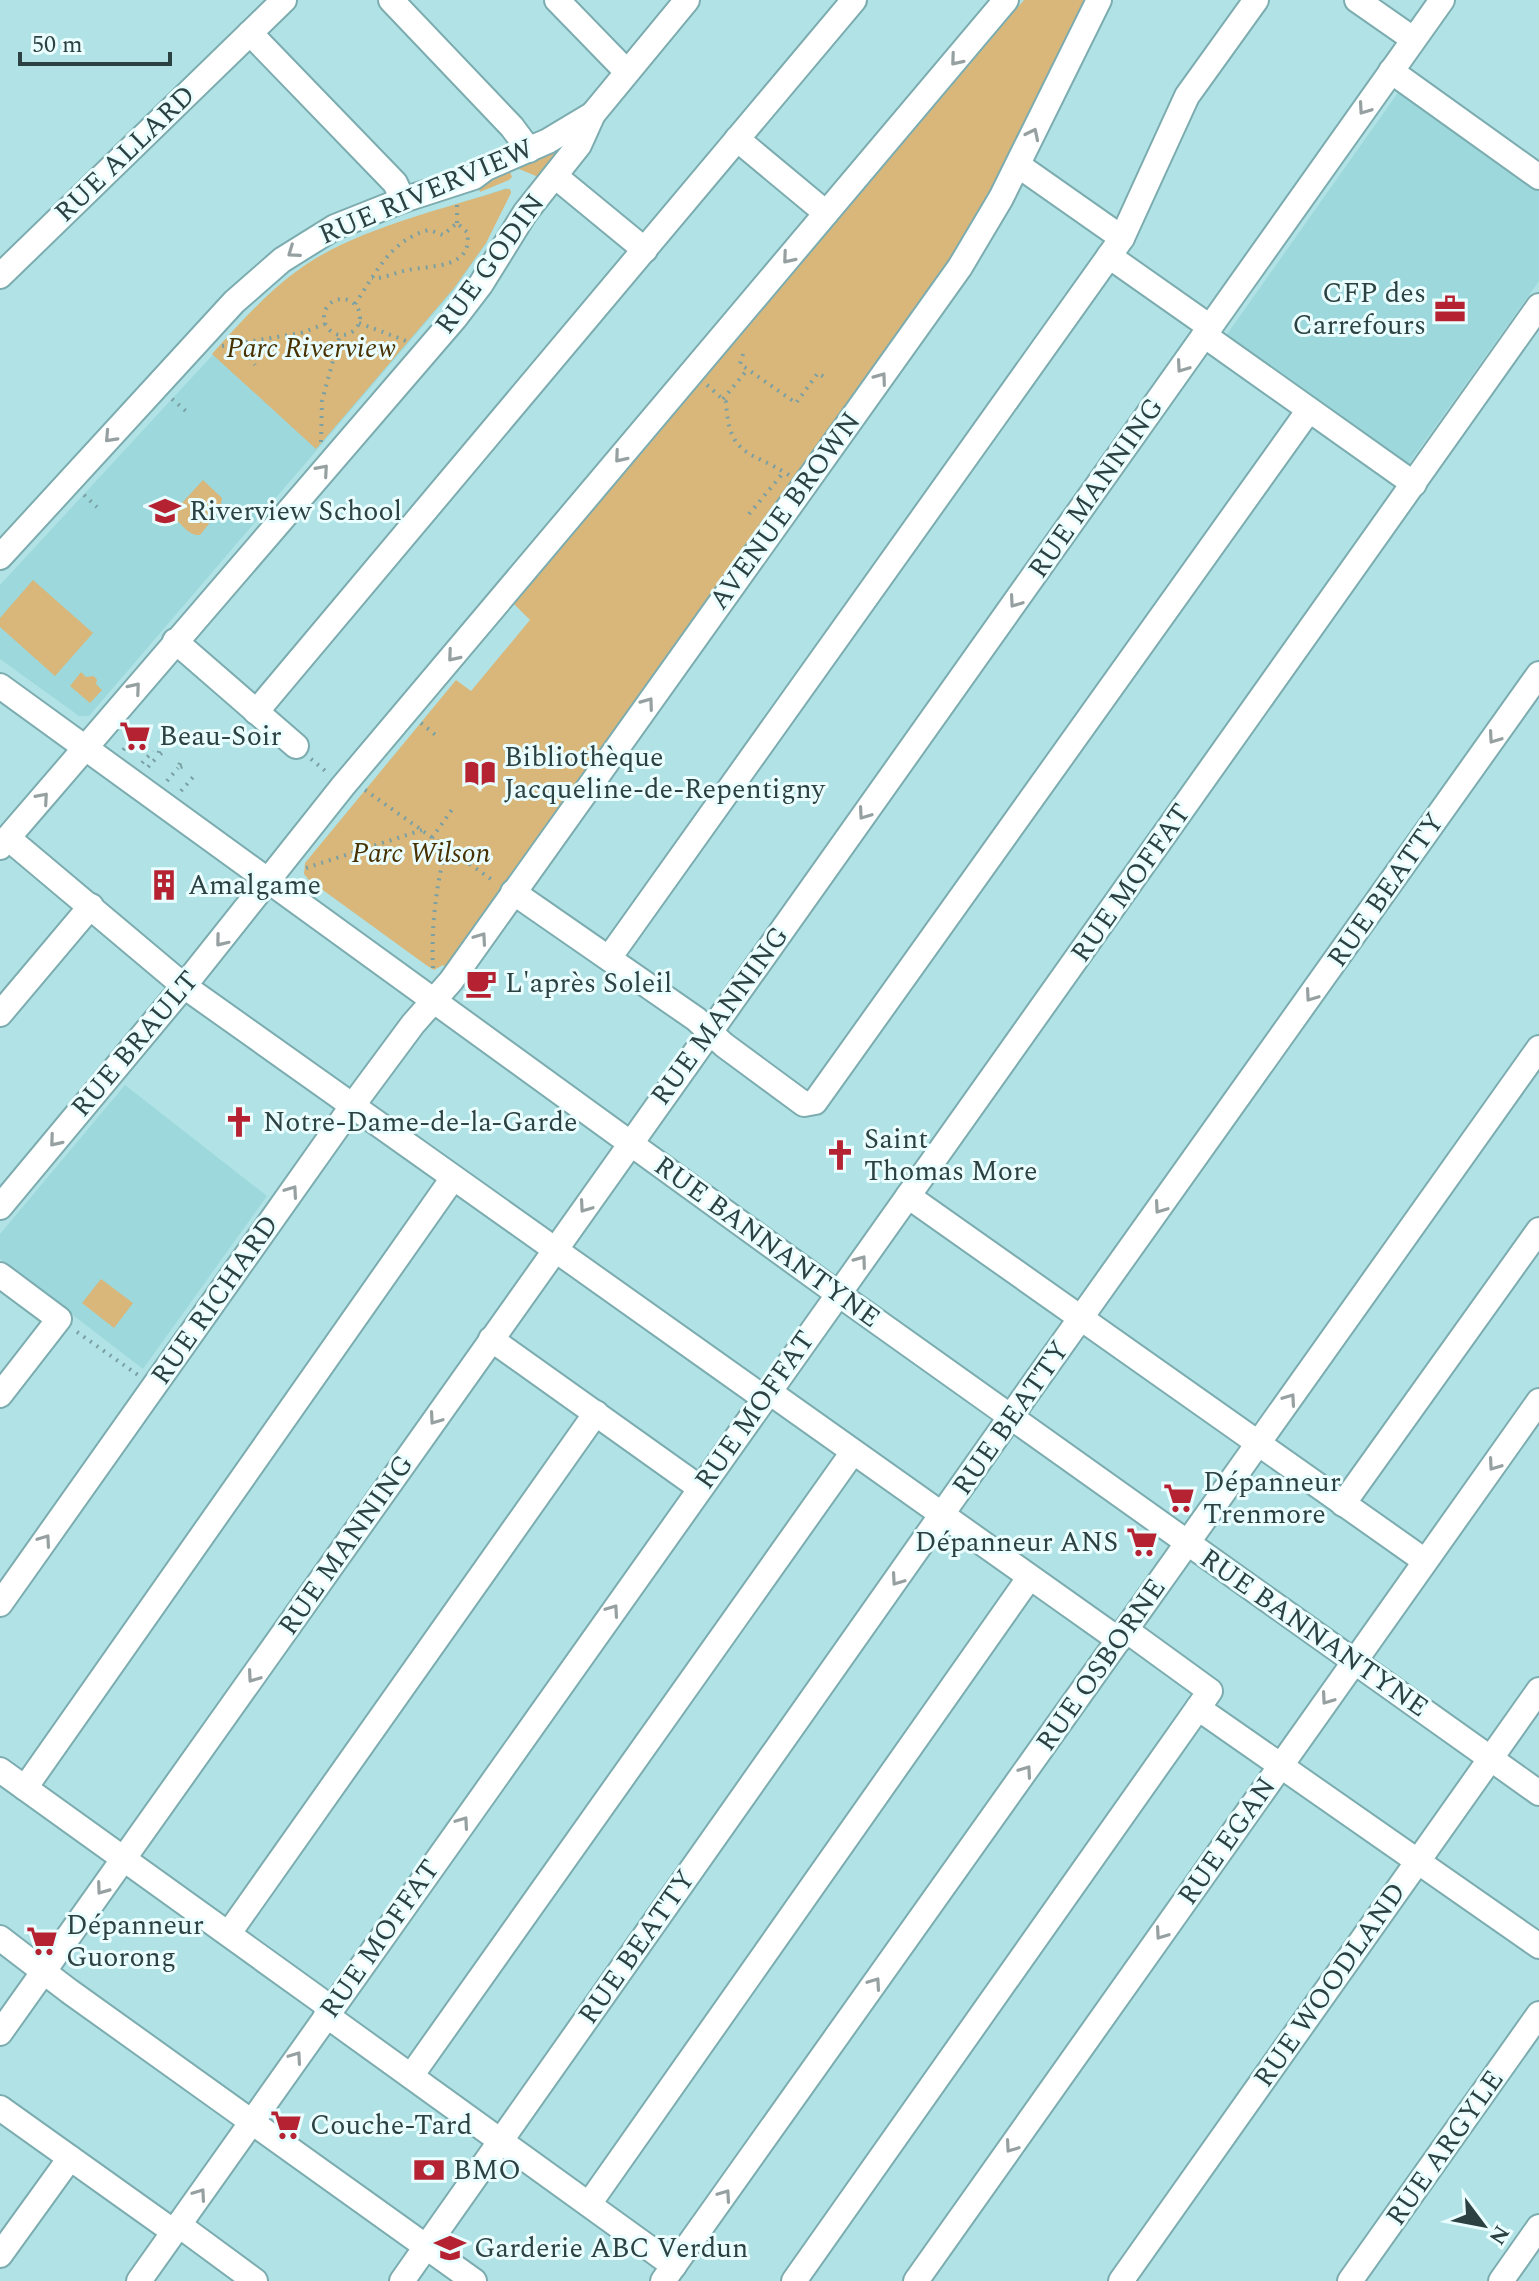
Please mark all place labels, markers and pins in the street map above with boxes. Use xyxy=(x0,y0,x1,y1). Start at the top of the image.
place label: CFP des Carrefours xyxy=(1293,272,1426,347)
office icon: CFP des Carrefours xyxy=(1433,292,1467,326)
place label: Riverview School xyxy=(189,490,402,533)
school or university icon: Riverview School xyxy=(148,494,182,528)
place label: Beau-Soir xyxy=(159,715,282,758)
supermarket icon: Beau-Soir xyxy=(118,719,152,753)
place label: Bibliothèque Jacqueline-de-Repentigny xyxy=(504,736,827,811)
library icon: Bibliothèque Jacqueline-de-Repentigny xyxy=(463,756,497,790)
place label: Amalgame xyxy=(188,864,321,907)
building icon: Amalgame xyxy=(147,868,181,902)
place label: L'après Soleil xyxy=(505,962,672,1005)
cafe icon: L'après Soleil xyxy=(464,966,498,1000)
place label: Notre-Dame-de-la-Garde xyxy=(263,1101,578,1144)
church icon: Notre-Dame-de-la-Garde xyxy=(222,1105,256,1139)
place label: Saint Thomas More xyxy=(864,1118,1038,1193)
church icon: Saint Thomas More xyxy=(823,1138,857,1172)
place label: Dépanneur Trenmore xyxy=(1203,1461,1341,1536)
supermarket icon: Dépanneur Trenmore xyxy=(1162,1481,1196,1515)
place label: Dépanneur ANS xyxy=(915,1521,1118,1564)
supermarket icon: Dépanneur ANS xyxy=(1125,1525,1159,1559)
place label: Dépanneur Guorong xyxy=(66,1904,204,1979)
supermarket icon: Dépanneur Guorong xyxy=(25,1924,59,1958)
place label: Couche-Tard xyxy=(310,2104,472,2147)
supermarket icon: Couche-Tard xyxy=(269,2108,303,2142)
place label: BMO xyxy=(453,2149,521,2192)
bank icon: BMO xyxy=(412,2153,446,2187)
place label: Garderie ABC Verdun xyxy=(474,2227,748,2270)
school or university icon: Garderie ABC Verdun xyxy=(433,2231,467,2265)

